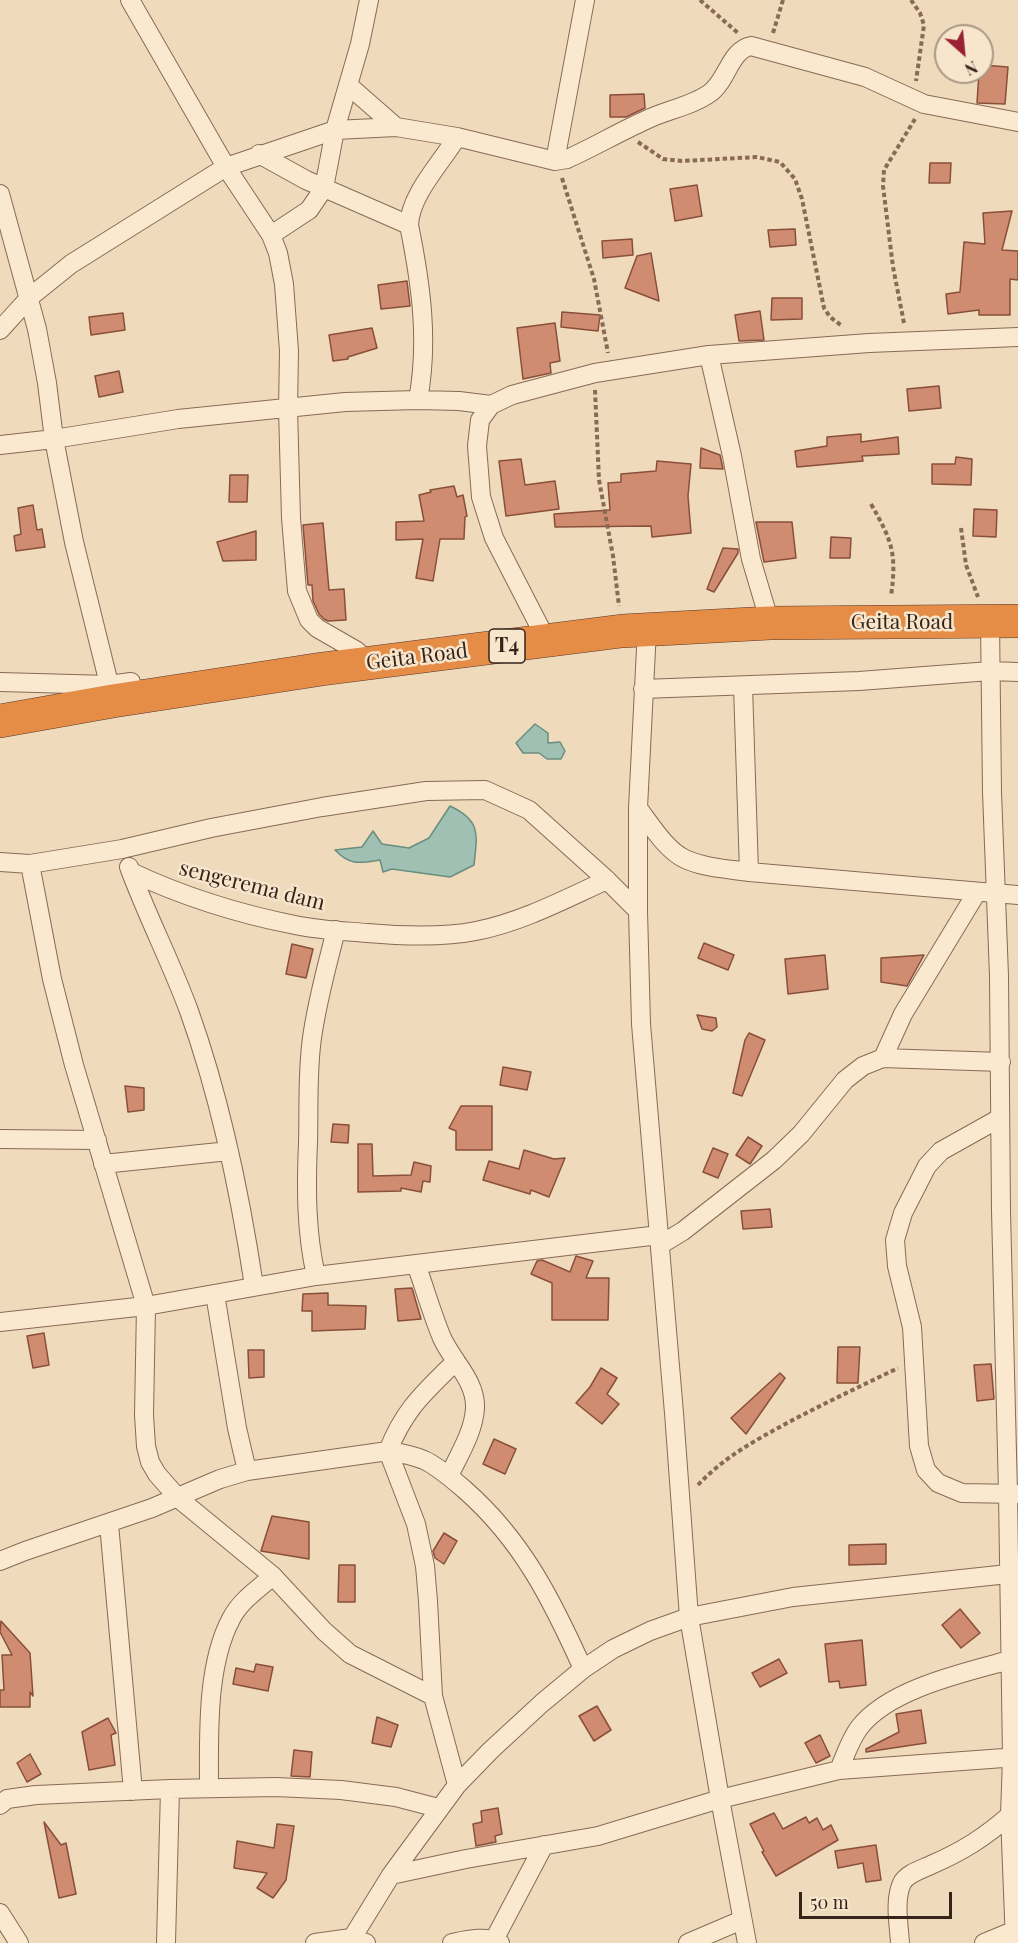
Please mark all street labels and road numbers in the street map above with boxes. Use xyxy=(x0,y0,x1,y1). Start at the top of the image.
street label: Geita Road xyxy=(851,609,953,635)
road number: T4 xyxy=(489,629,525,663)
street label: Geita Road xyxy=(365,638,469,676)
street label: sengerema dam xyxy=(177,856,327,916)

